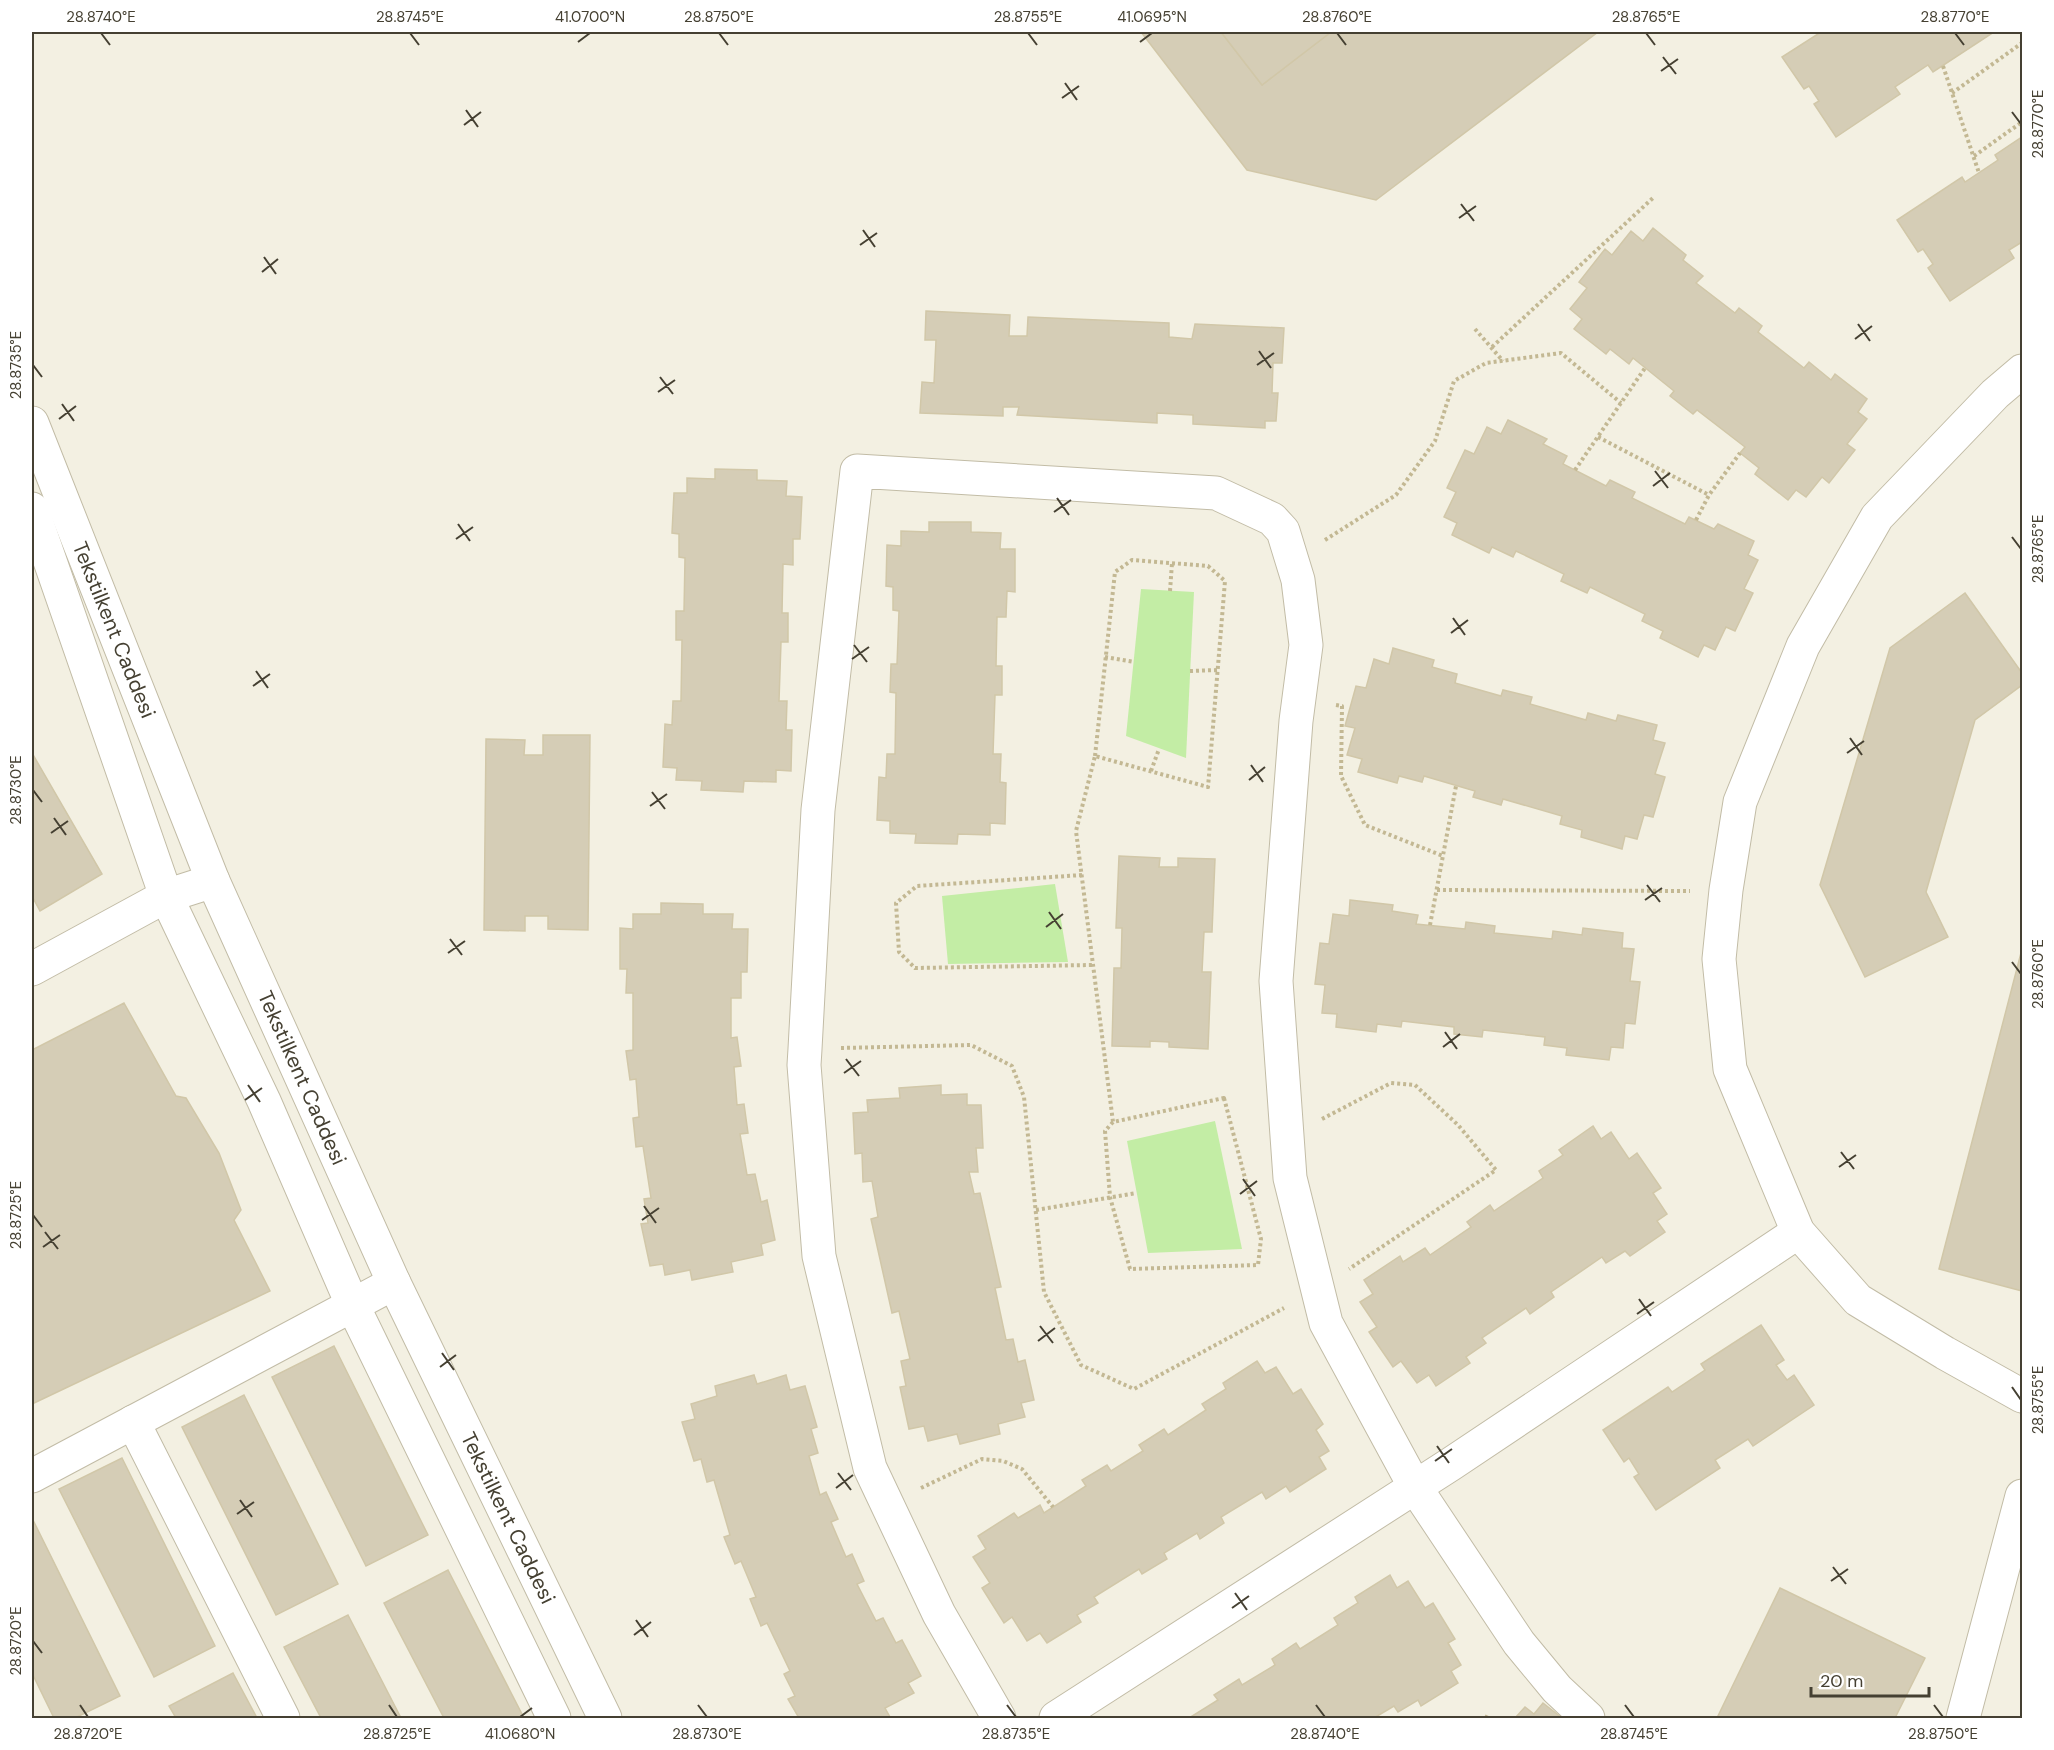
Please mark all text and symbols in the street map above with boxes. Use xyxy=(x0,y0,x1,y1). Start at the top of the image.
text: 28.8740°E xyxy=(66,7,136,27)
text: 28.8745°E xyxy=(376,7,444,27)
text: 41.0700°N xyxy=(555,7,625,27)
text: 28.8750°E xyxy=(684,7,754,27)
text: 28.8755°E xyxy=(994,7,1062,27)
text: 41.0695°N xyxy=(1117,7,1187,27)
text: 28.8760°E xyxy=(1302,7,1372,27)
text: 28.8765°E xyxy=(1612,7,1680,27)
text: 28.8770°E xyxy=(1921,7,1989,27)
text: 28.8770°E xyxy=(2028,90,2048,158)
text: 28.8735°E xyxy=(6,331,26,399)
text: 28.8765°E xyxy=(2028,515,2048,583)
street label: Tekstilkent Caddesi xyxy=(66,538,162,722)
text: 28.8730°E xyxy=(6,755,26,825)
text: 28.8760°E xyxy=(2028,939,2048,1009)
street label: Tekstilkent Caddesi xyxy=(251,987,353,1169)
text: 28.8725°E xyxy=(6,1181,26,1249)
text: 28.8755°E xyxy=(2028,1366,2048,1434)
street label: Tekstilkent Caddesi xyxy=(454,1427,562,1609)
text: 28.8720°E xyxy=(6,1606,26,1676)
scale bar xyxy=(1811,1660,1930,1698)
text: 20 m xyxy=(1820,1669,1863,1693)
text: 28.8720°E xyxy=(53,1724,123,1744)
text: 28.8725°E xyxy=(363,1724,431,1744)
text: 41.0680°N xyxy=(485,1724,555,1744)
text: 28.8730°E xyxy=(672,1724,742,1744)
text: 28.8735°E xyxy=(982,1724,1050,1744)
text: 28.8740°E xyxy=(1290,1724,1360,1744)
text: 28.8745°E xyxy=(1600,1724,1668,1744)
text: 28.8750°E xyxy=(1908,1724,1978,1744)

